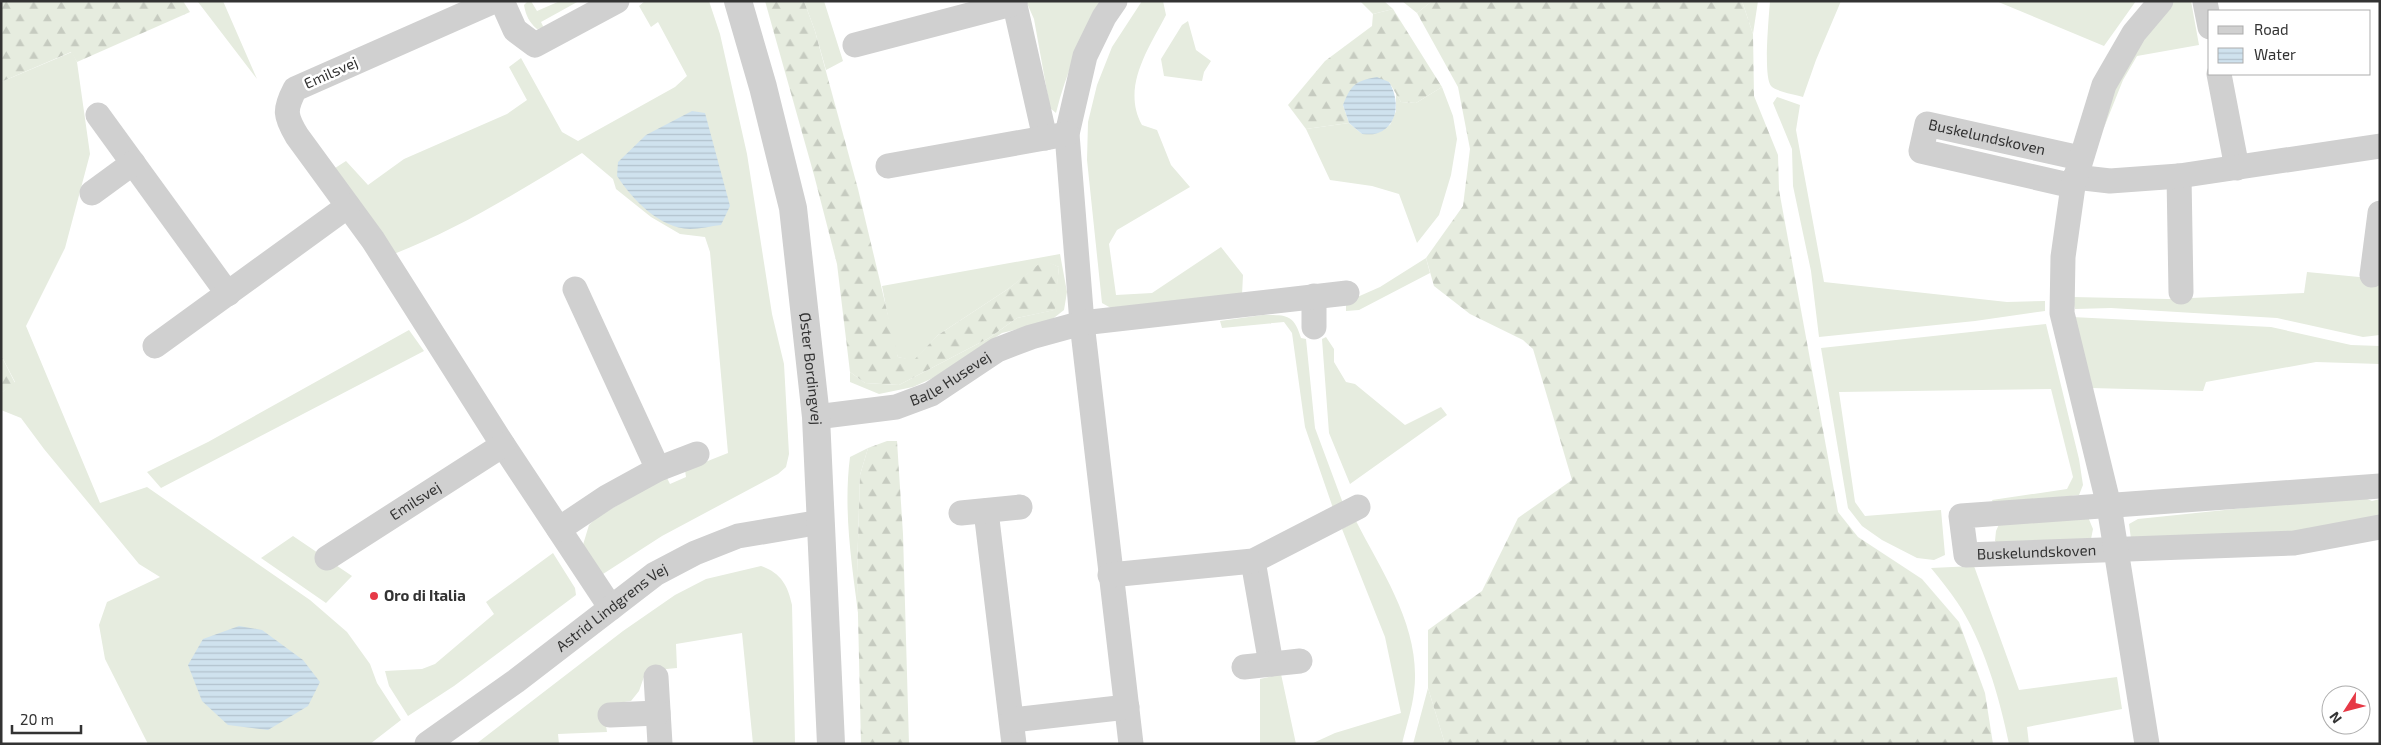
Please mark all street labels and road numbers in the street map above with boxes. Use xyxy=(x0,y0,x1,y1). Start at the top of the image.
street label: Emilsvej xyxy=(301,52,361,93)
street label: Buskelundskoven xyxy=(1927,115,2047,158)
street label: Øster Bordingvej xyxy=(797,311,826,426)
street label: Balle Husevej xyxy=(907,347,994,409)
street label: Emilsvej xyxy=(386,477,444,523)
street label: Buskelundskoven xyxy=(1976,540,2097,563)
street label: Astrid Lindgrens Vej xyxy=(552,559,671,655)

